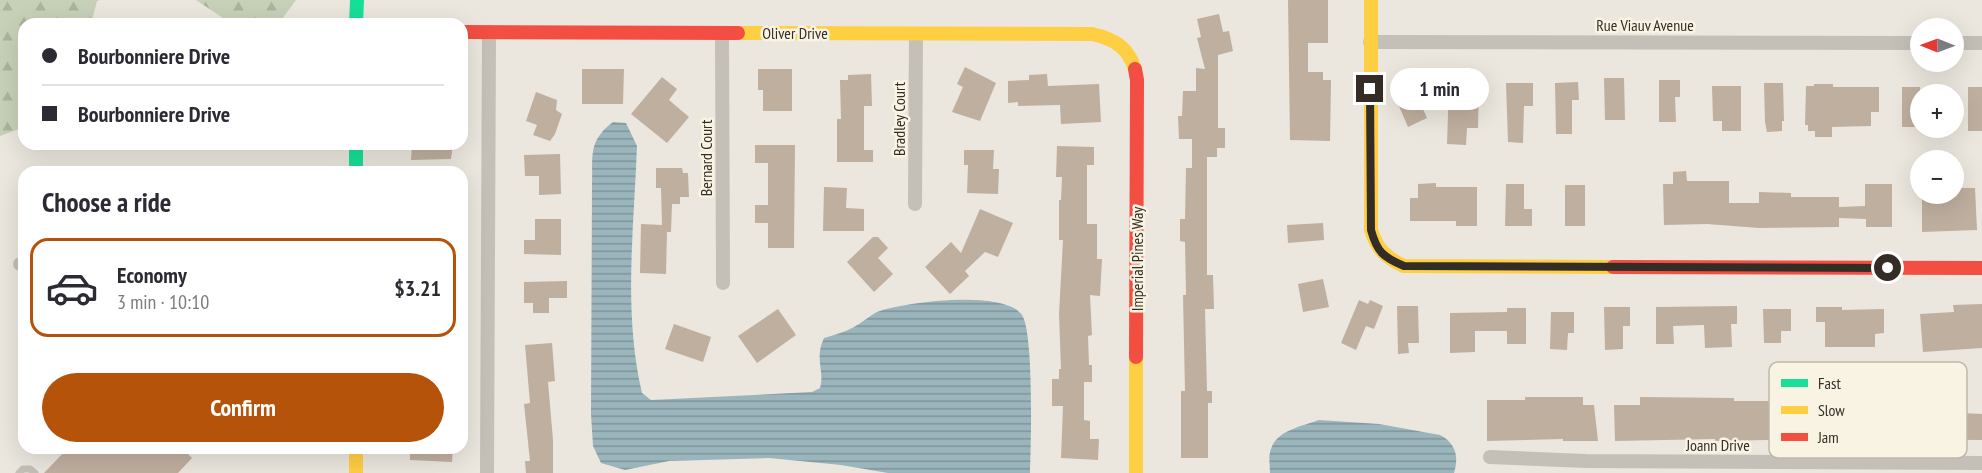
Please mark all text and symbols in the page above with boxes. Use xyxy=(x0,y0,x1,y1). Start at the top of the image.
street label: Rue Viauv Avenue xyxy=(1596,15,1694,35)
north arrow xyxy=(1910,18,1964,72)
map controls xyxy=(1910,18,1964,204)
street label: Oliver Drive xyxy=(762,23,828,43)
text: Bourbonniere Drive xyxy=(78,42,230,70)
callout: 1 min xyxy=(1391,68,1490,110)
route end xyxy=(1356,75,1383,102)
text: 1 min xyxy=(1419,76,1460,102)
street label: Bradley Court xyxy=(889,81,909,156)
button: + xyxy=(1910,84,1964,138)
text: Bourbonniere Drive xyxy=(78,100,230,128)
street label: Bernard Court xyxy=(696,119,716,196)
button: − xyxy=(1910,150,1964,204)
text: Choose a ride xyxy=(42,185,171,219)
street label: Imperial Pines Way xyxy=(1127,207,1147,311)
route start xyxy=(1874,254,1901,281)
icon: car xyxy=(45,261,99,315)
text: Economy xyxy=(117,261,187,289)
text: $3.21 xyxy=(394,274,441,302)
text: 3 min · 10:10 xyxy=(117,289,209,315)
legend xyxy=(1769,362,1967,458)
button: Confirm xyxy=(42,373,444,442)
text: Fast xyxy=(1818,373,1841,393)
text: Slow xyxy=(1818,400,1845,420)
text: Jam xyxy=(1817,427,1839,447)
street label: Joann Drive xyxy=(1685,435,1750,455)

